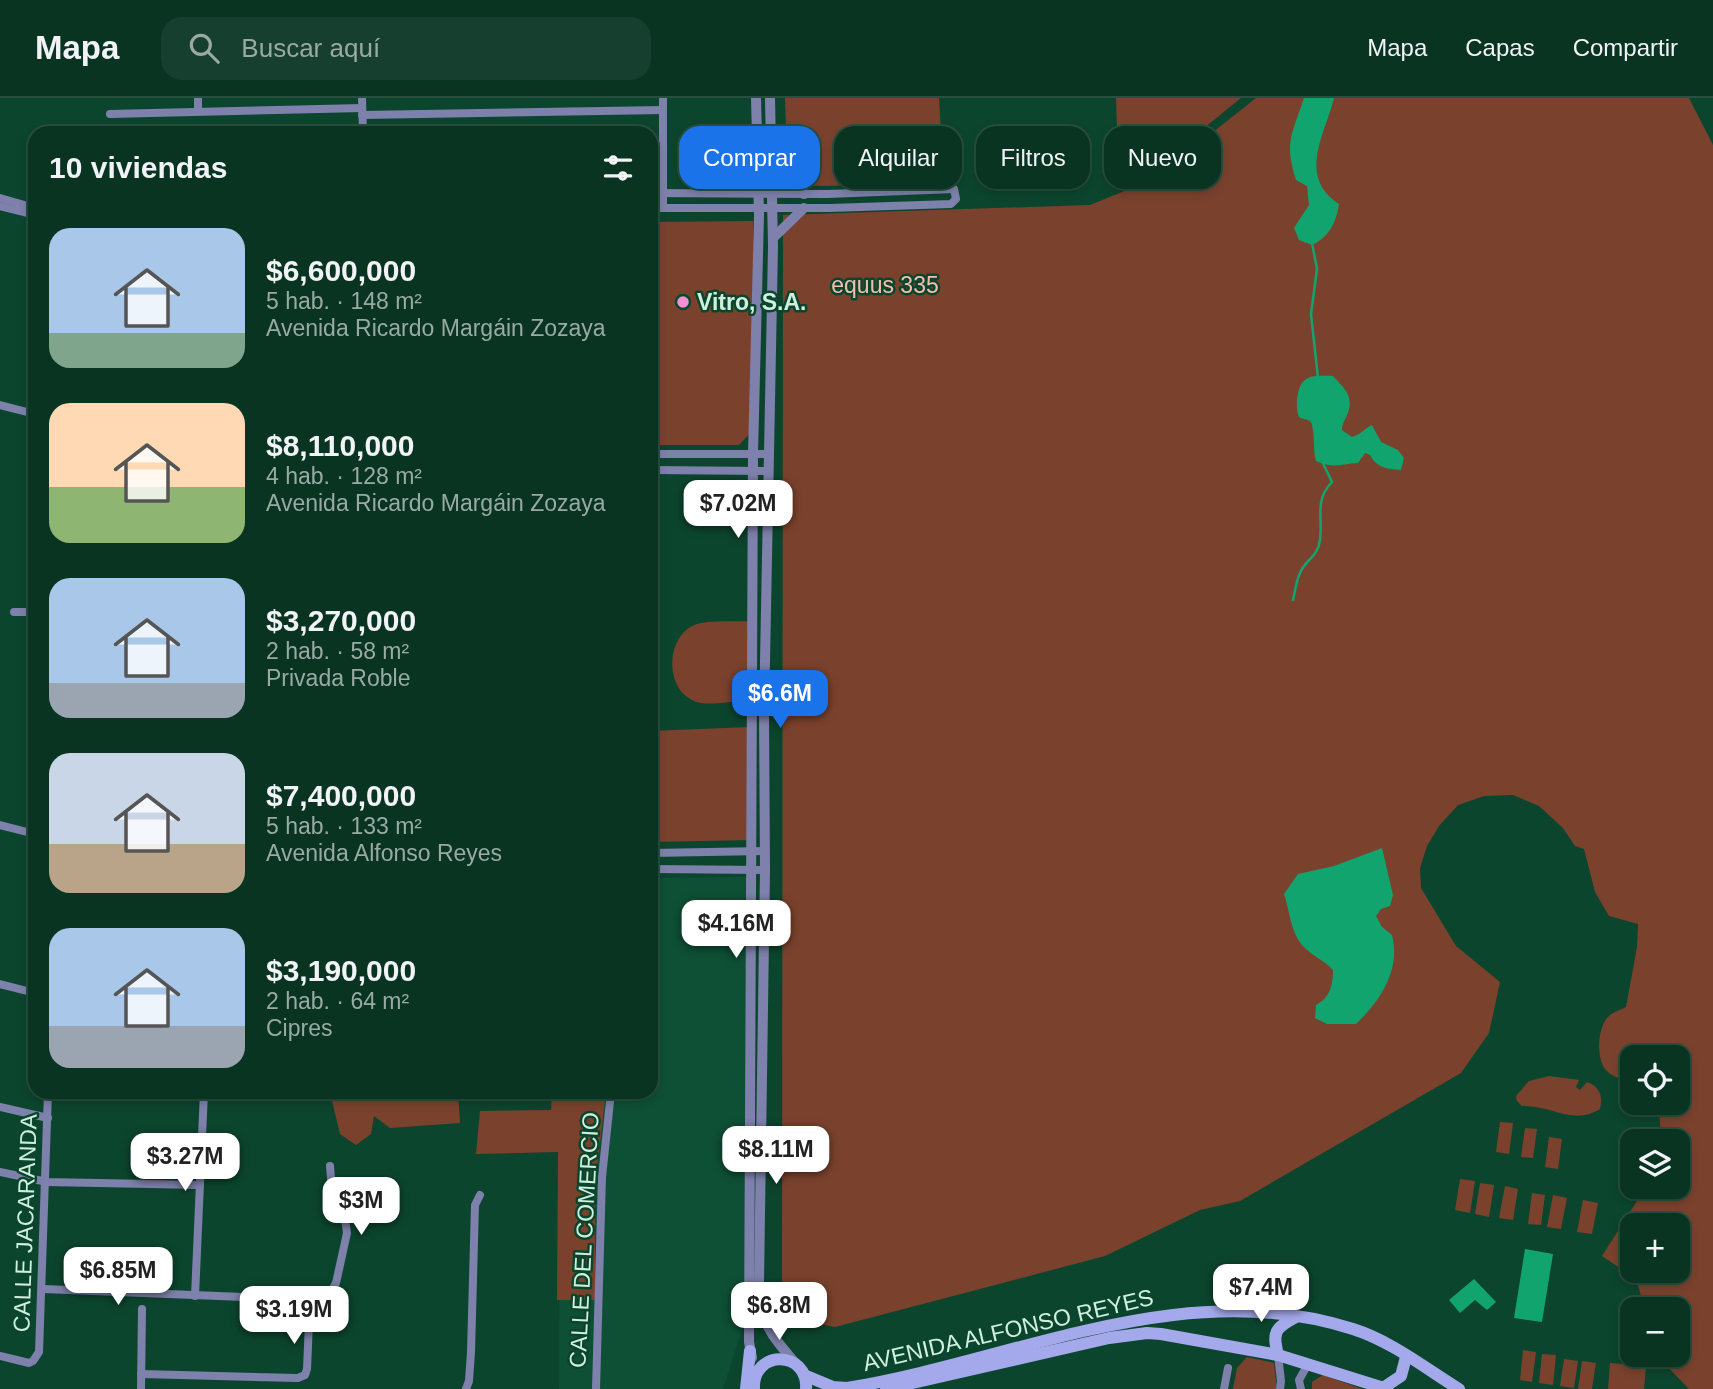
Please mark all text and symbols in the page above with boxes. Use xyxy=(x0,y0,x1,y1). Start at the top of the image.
search box xyxy=(161,17,651,80)
text: Mapa xyxy=(35,29,119,66)
icon: search xyxy=(185,29,223,67)
text: Buscar aquí xyxy=(241,33,380,63)
text: Mapa xyxy=(1367,34,1427,61)
text: Capas xyxy=(1465,34,1535,61)
text: Compartir xyxy=(1573,34,1678,61)
chip: Comprar xyxy=(679,126,820,189)
chip: Alquilar xyxy=(834,126,962,189)
chip: Filtros xyxy=(976,126,1090,189)
chip: Nuevo xyxy=(1104,126,1221,189)
icon: filters xyxy=(599,149,637,187)
text: 10 viviendas xyxy=(49,151,227,184)
text: $6,600,000 xyxy=(266,254,416,287)
icon: home xyxy=(105,256,189,340)
park label: equus 335 xyxy=(831,272,939,298)
text: 5 hab. · 148 m² xyxy=(266,288,422,314)
place label: Vitro, S.A. xyxy=(697,289,807,315)
marker: Vitro, S.A. xyxy=(675,294,691,310)
text: Avenida Ricardo Margáin Zozaya xyxy=(266,315,606,341)
text: $8,110,000 xyxy=(266,429,415,462)
icon: home xyxy=(105,431,189,515)
text: 4 hab. · 128 m² xyxy=(266,463,422,489)
pin: $7.02M xyxy=(681,480,795,540)
text: Avenida Ricardo Margáin Zozaya xyxy=(266,490,606,516)
text: $7.02M xyxy=(700,490,776,516)
text: $3,270,000 xyxy=(266,604,416,637)
icon: home xyxy=(105,606,189,690)
text: 2 hab. · 58 m² xyxy=(266,638,409,664)
text: Privada Roble xyxy=(266,665,410,691)
pin: $6.6M xyxy=(731,670,829,730)
text: $6.6M xyxy=(748,680,812,706)
text: $7,400,000 xyxy=(266,779,416,812)
icon: home xyxy=(105,781,189,865)
text: 5 hab. · 133 m² xyxy=(266,813,422,839)
text: Avenida Alfonso Reyes xyxy=(266,840,502,866)
pin: $4.16M xyxy=(679,900,793,960)
text: $4.16M xyxy=(698,910,774,936)
text: $3,190,000 xyxy=(266,954,416,987)
icon: home xyxy=(105,956,189,1040)
text: 2 hab. · 64 m² xyxy=(266,988,409,1014)
text: Cipres xyxy=(266,1015,332,1041)
map controls xyxy=(1620,1045,1690,1367)
button: locate xyxy=(1620,1045,1690,1115)
street label: CALLE DEL COMERCIO xyxy=(564,1111,604,1369)
street label: CALLE JACARANDA xyxy=(8,1113,42,1333)
pin: $8.11M xyxy=(719,1126,833,1186)
button: layers xyxy=(1620,1129,1690,1199)
pin: $3.27M xyxy=(128,1134,242,1193)
text: $8.11M xyxy=(738,1136,814,1162)
text: $3.27M xyxy=(147,1143,223,1169)
pin: $3M xyxy=(327,1178,395,1237)
text: $3M xyxy=(339,1187,383,1213)
button: + xyxy=(1620,1213,1690,1283)
pin: $6.85M xyxy=(61,1248,175,1307)
text: $6.85M xyxy=(80,1257,156,1283)
pin: $7.4M xyxy=(1212,1264,1310,1324)
text: $7.4M xyxy=(1229,1274,1293,1300)
pin: $6.8M xyxy=(730,1282,828,1342)
street label: AVENIDA ALFONSO REYES xyxy=(860,1284,1156,1376)
pin: $3.19M xyxy=(237,1286,351,1346)
text: $6.8M xyxy=(747,1292,811,1318)
text: $3.19M xyxy=(256,1296,332,1322)
button: − xyxy=(1620,1297,1690,1367)

